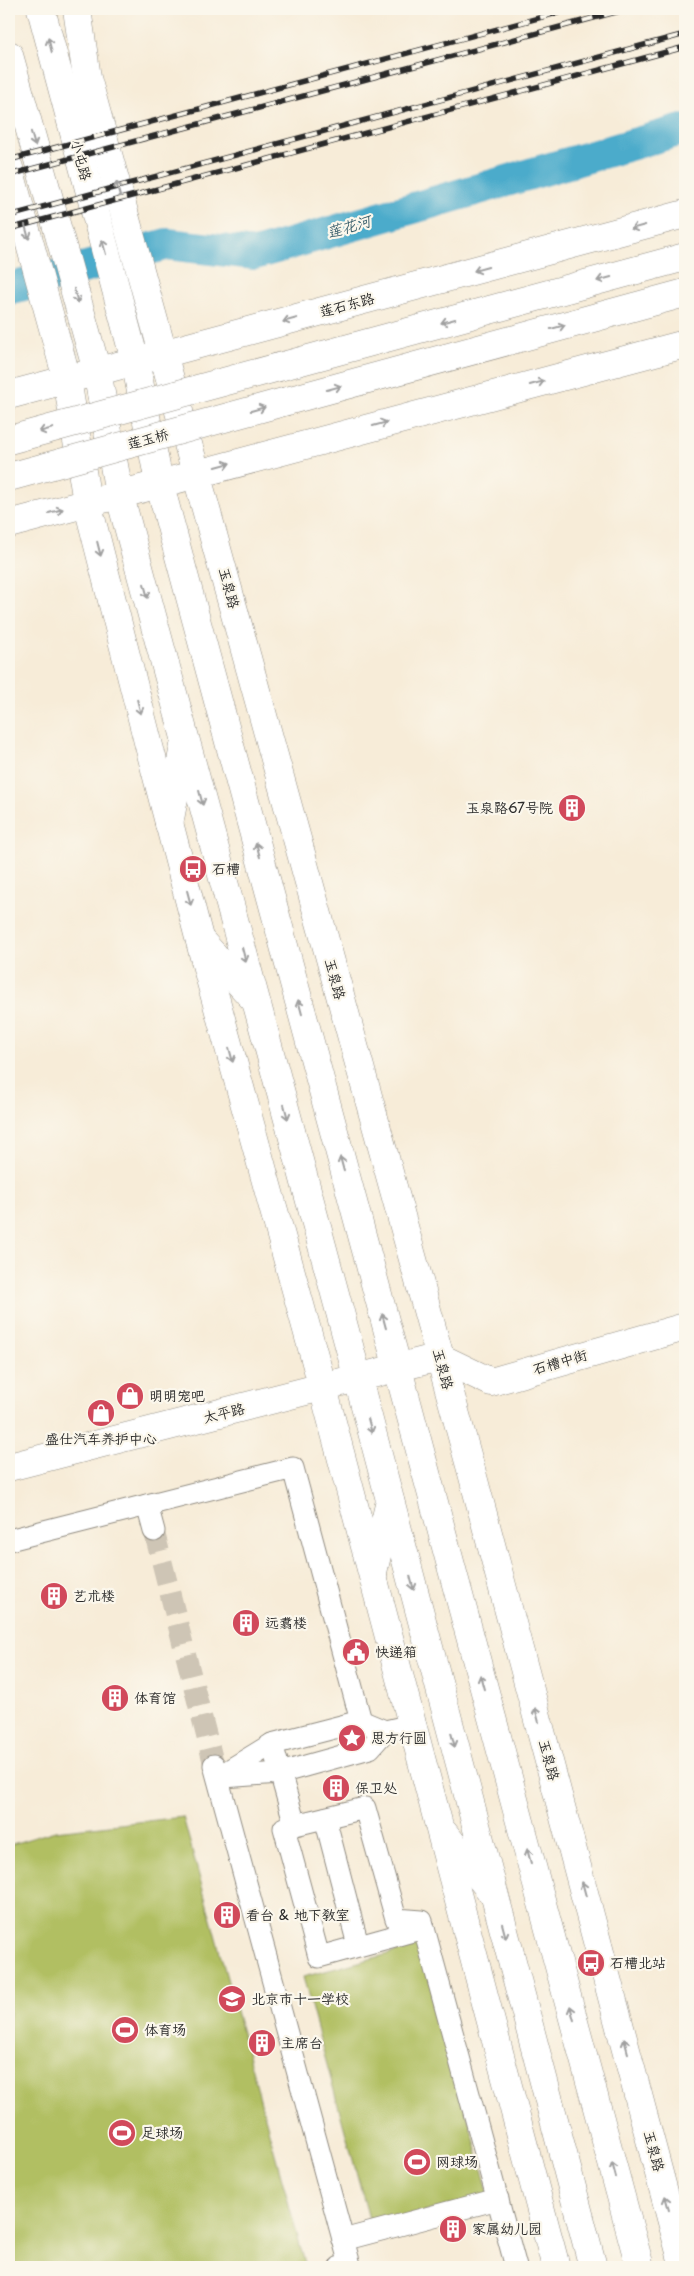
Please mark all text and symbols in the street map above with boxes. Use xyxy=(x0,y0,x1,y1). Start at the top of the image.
one-way arrow xyxy=(45,38,55,54)
one-way arrow xyxy=(28,131,38,147)
street label: 小屯路 xyxy=(66,137,97,183)
one-way arrow xyxy=(113,182,123,198)
water label: 莲花河 xyxy=(324,207,376,243)
one-way arrow xyxy=(631,222,647,232)
one-way arrow xyxy=(22,224,32,240)
one-way arrow xyxy=(99,240,108,256)
one-way arrow xyxy=(474,264,490,274)
one-way arrow xyxy=(597,274,613,284)
one-way arrow xyxy=(72,287,82,303)
street label: 莲石东路 xyxy=(317,287,377,322)
one-way arrow xyxy=(283,315,299,325)
one-way arrow xyxy=(440,317,456,327)
one-way arrow xyxy=(550,322,566,332)
one-way arrow xyxy=(529,378,545,387)
one-way arrow xyxy=(325,383,341,392)
one-way arrow xyxy=(250,403,266,413)
one-way arrow xyxy=(372,419,388,428)
street label: 莲玉桥 xyxy=(125,423,171,454)
one-way arrow xyxy=(38,426,54,436)
one-way arrow xyxy=(215,460,231,470)
one-way arrow xyxy=(47,505,63,515)
one-way arrow xyxy=(94,541,104,557)
street label: 玉泉路 xyxy=(214,565,245,611)
one-way arrow xyxy=(141,582,151,598)
one-way arrow xyxy=(134,698,144,714)
one-way arrow xyxy=(197,790,207,806)
building icon: 玉泉路67号院 xyxy=(557,793,587,823)
place label: 玉泉路67号院 xyxy=(466,797,553,818)
one-way arrow xyxy=(253,843,262,859)
bus stop icon: 石槽 xyxy=(178,854,208,884)
place label: 石槽 xyxy=(212,858,240,879)
one-way arrow xyxy=(184,889,194,905)
one-way arrow xyxy=(239,947,249,963)
street label: 玉泉路 xyxy=(320,956,351,1002)
one-way arrow xyxy=(295,1000,304,1016)
one-way arrow xyxy=(227,1046,236,1062)
one-way arrow xyxy=(282,1104,291,1120)
one-way arrow xyxy=(337,1157,347,1173)
one-way arrow xyxy=(379,1314,389,1330)
street label: 石槽中街 xyxy=(530,1344,590,1379)
street label: 玉泉路 xyxy=(428,1346,459,1392)
shop icon: 明明宠吧 xyxy=(115,1381,145,1411)
place label: 明明宠吧 xyxy=(149,1385,205,1406)
street label: 太平路 xyxy=(201,1397,247,1428)
shop icon: 盛仕汽车养护中心 xyxy=(86,1398,116,1428)
one-way arrow xyxy=(366,1417,375,1433)
place label: 盛仕汽车养护中心 xyxy=(45,1428,157,1449)
one-way arrow xyxy=(407,1574,417,1590)
building icon: 艺术楼 xyxy=(39,1581,69,1611)
place label: 艺术楼 xyxy=(73,1585,115,1606)
building icon: 远翥楼 xyxy=(231,1608,261,1638)
place label: 远翥楼 xyxy=(265,1612,307,1633)
public building icon: 快递箱 xyxy=(341,1637,371,1667)
place label: 快递箱 xyxy=(375,1641,417,1662)
one-way arrow xyxy=(477,1675,486,1691)
building icon: 体育馆 xyxy=(100,1683,130,1713)
place label: 体育馆 xyxy=(134,1687,176,1708)
one-way arrow xyxy=(532,1708,541,1724)
place icon: 思方行圆 xyxy=(337,1723,367,1753)
place label: 思方行圆 xyxy=(371,1727,427,1748)
one-way arrow xyxy=(449,1731,458,1747)
street label: 玉泉路 xyxy=(534,1737,565,1783)
building icon: 保卫处 xyxy=(321,1773,351,1803)
place label: 保卫处 xyxy=(355,1777,397,1798)
one-way arrow xyxy=(524,1848,533,1864)
one-way arrow xyxy=(578,1882,588,1898)
building icon: 看台 & 地下教室 xyxy=(212,1900,242,1930)
place label: 看台 & 地下教室 xyxy=(246,1904,350,1925)
one-way arrow xyxy=(500,1922,509,1938)
bus stop icon: 石槽北站 xyxy=(576,1948,606,1978)
place label: 石槽北站 xyxy=(610,1952,666,1973)
school or university icon: 北京市十一学校 xyxy=(217,1984,247,2014)
place label: 北京市十一学校 xyxy=(251,1988,349,2009)
one-way arrow xyxy=(566,2005,576,2021)
sports icon: 体育场 xyxy=(110,2015,140,2045)
place label: 体育场 xyxy=(144,2019,186,2040)
building icon: 主席台 xyxy=(247,2028,277,2058)
place label: 主席台 xyxy=(281,2032,323,2053)
one-way arrow xyxy=(621,2038,630,2054)
sports icon: 足球场 xyxy=(107,2118,137,2148)
place label: 足球场 xyxy=(141,2122,183,2143)
street label: 玉泉路 xyxy=(639,2128,670,2174)
sports icon: 网球场 xyxy=(402,2147,432,2177)
place label: 网球场 xyxy=(436,2151,478,2172)
one-way arrow xyxy=(609,2162,618,2178)
one-way arrow xyxy=(662,2196,672,2212)
building icon: 家属幼儿园 xyxy=(438,2214,468,2244)
place label: 家属幼儿园 xyxy=(472,2218,542,2239)

